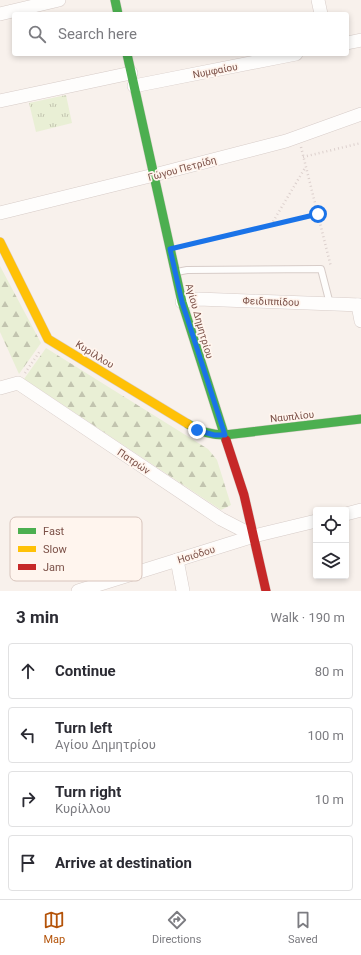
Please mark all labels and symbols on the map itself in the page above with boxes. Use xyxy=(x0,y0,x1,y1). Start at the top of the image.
street label: Νυμφαίου xyxy=(192,61,239,81)
street label: Γώγου Πετρίδη xyxy=(147,154,218,183)
route start xyxy=(309,205,327,223)
street label: Αγίου Δημητρίου xyxy=(184,282,215,360)
street label: Φειδιππίδου xyxy=(243,295,299,308)
street label: Κυρίλλου xyxy=(74,338,116,370)
street label: Ναυπλίου xyxy=(270,409,315,424)
route end xyxy=(188,421,206,439)
street label: Πατρών xyxy=(115,447,152,476)
legend xyxy=(10,517,142,581)
text: Fast xyxy=(43,525,65,538)
text: Slow xyxy=(43,543,67,556)
street label: Ησιόδου xyxy=(176,544,216,565)
text: Jam xyxy=(43,561,65,574)

